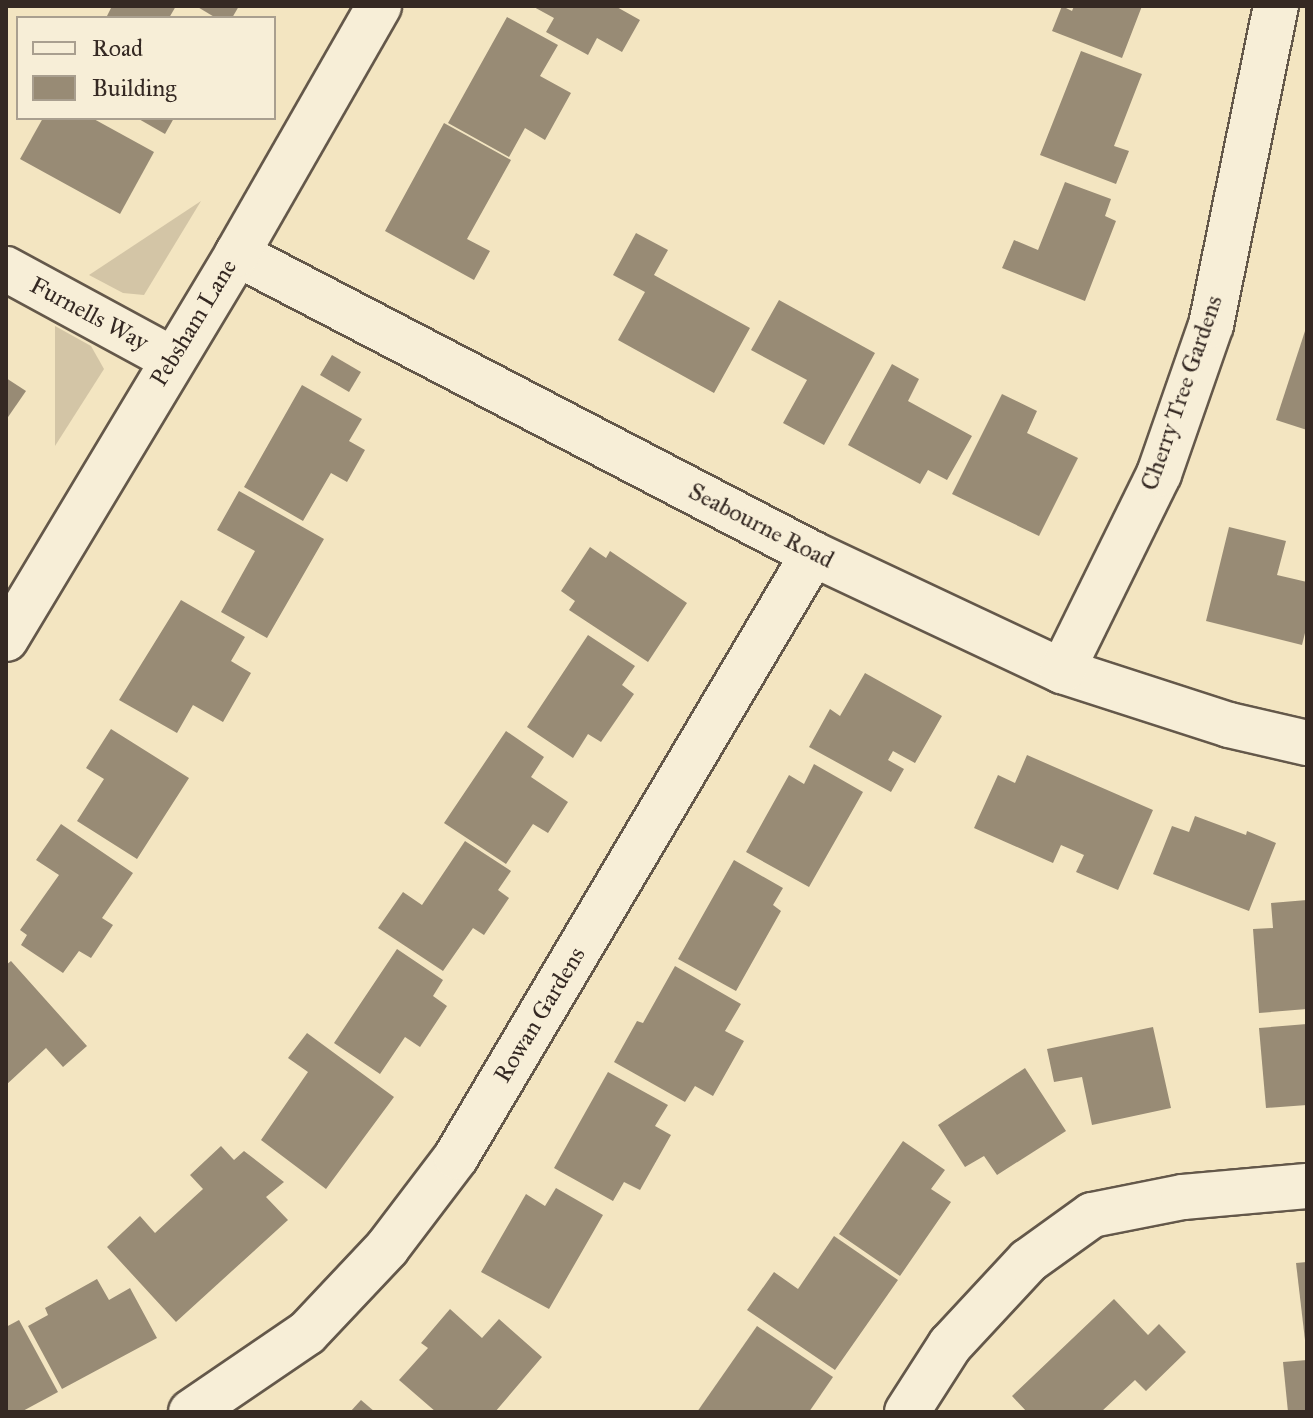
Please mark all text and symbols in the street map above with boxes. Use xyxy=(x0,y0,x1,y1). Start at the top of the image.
legend xyxy=(16,16,276,120)
text: Road xyxy=(92,33,143,63)
text: Building xyxy=(92,73,177,103)
street label: Pebsham Lane xyxy=(145,254,243,392)
street label: Furnells Way xyxy=(25,271,153,357)
street label: Cherry Tree Gardens xyxy=(1135,292,1229,494)
street label: Seabourne Road xyxy=(684,477,838,575)
street label: Rowan Gardens xyxy=(488,942,592,1088)

